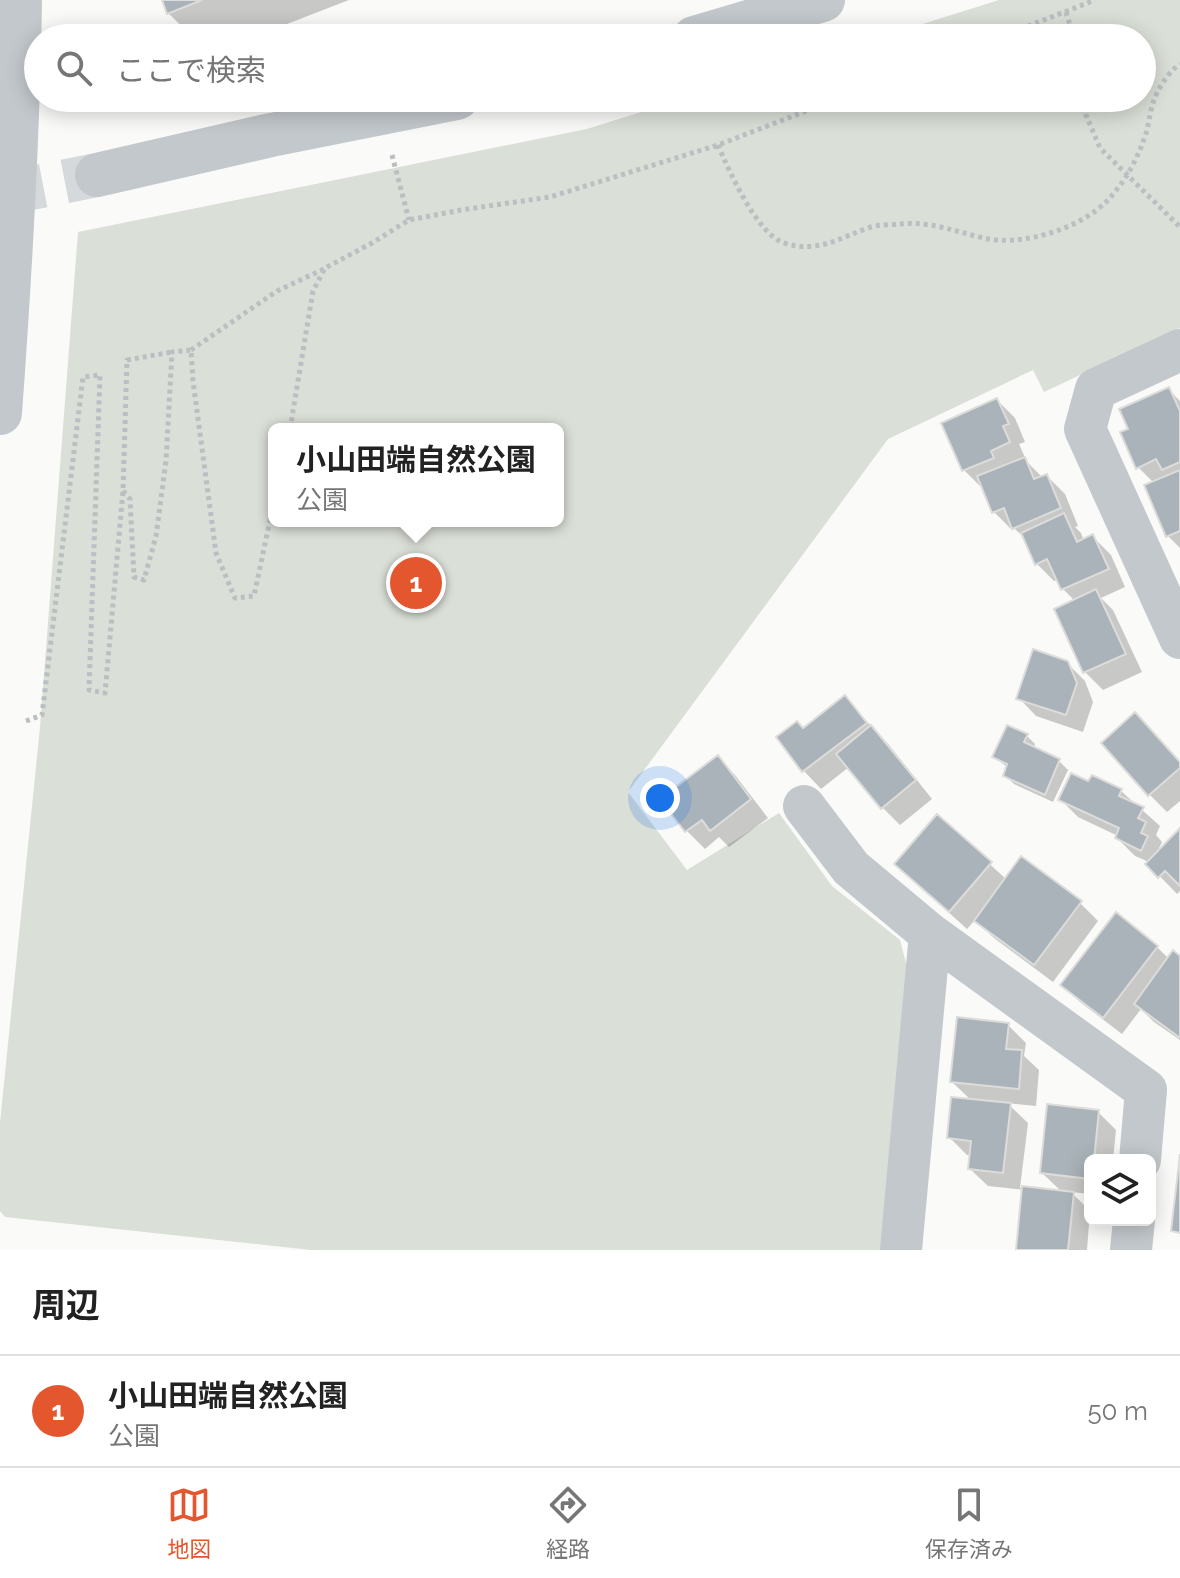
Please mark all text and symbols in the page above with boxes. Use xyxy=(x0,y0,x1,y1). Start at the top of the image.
search box xyxy=(24,24,1156,112)
icon: search xyxy=(52,46,96,90)
text: ここで検索 xyxy=(116,53,266,88)
popup xyxy=(268,423,564,527)
text: 小山田端自然公園 xyxy=(296,442,536,477)
text: 公園 xyxy=(296,485,348,515)
pin: 1 xyxy=(390,553,442,613)
your location xyxy=(640,778,680,818)
map controls xyxy=(1084,1154,1156,1226)
button: layers xyxy=(1084,1154,1156,1226)
text: 周辺 xyxy=(32,1285,100,1325)
text: 小山田端自然公園 xyxy=(108,1378,348,1413)
text: 1 xyxy=(52,1396,64,1426)
text: 50 m xyxy=(1087,1396,1148,1426)
text: 公園 xyxy=(108,1421,160,1451)
tab: 地図 xyxy=(167,1483,211,1563)
tab: 経路 xyxy=(546,1483,590,1563)
tab: 保存済み xyxy=(925,1483,1013,1563)

